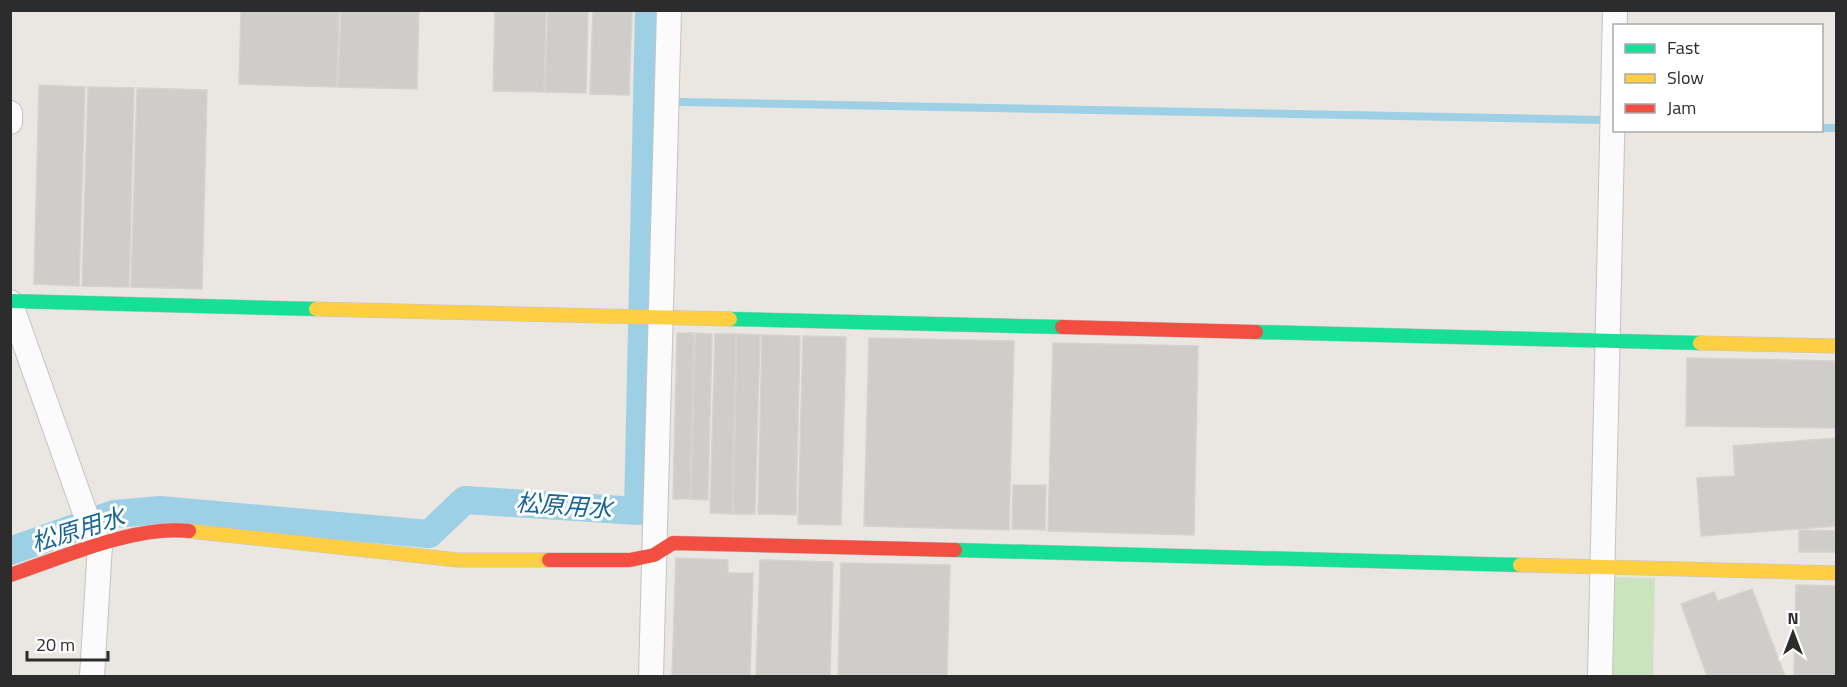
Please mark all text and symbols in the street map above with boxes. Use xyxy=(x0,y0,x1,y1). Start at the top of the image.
legend xyxy=(1613,24,1823,132)
text: Fast xyxy=(1667,34,1700,61)
text: Slow xyxy=(1667,64,1704,91)
text: Jam xyxy=(1667,94,1696,121)
water label: 松原用水 xyxy=(515,484,616,527)
water label: 松原用水 xyxy=(27,497,132,560)
north arrow xyxy=(1763,603,1823,663)
text: N xyxy=(1787,606,1799,630)
scale bar xyxy=(27,624,108,662)
text: 20 m xyxy=(36,631,75,658)

